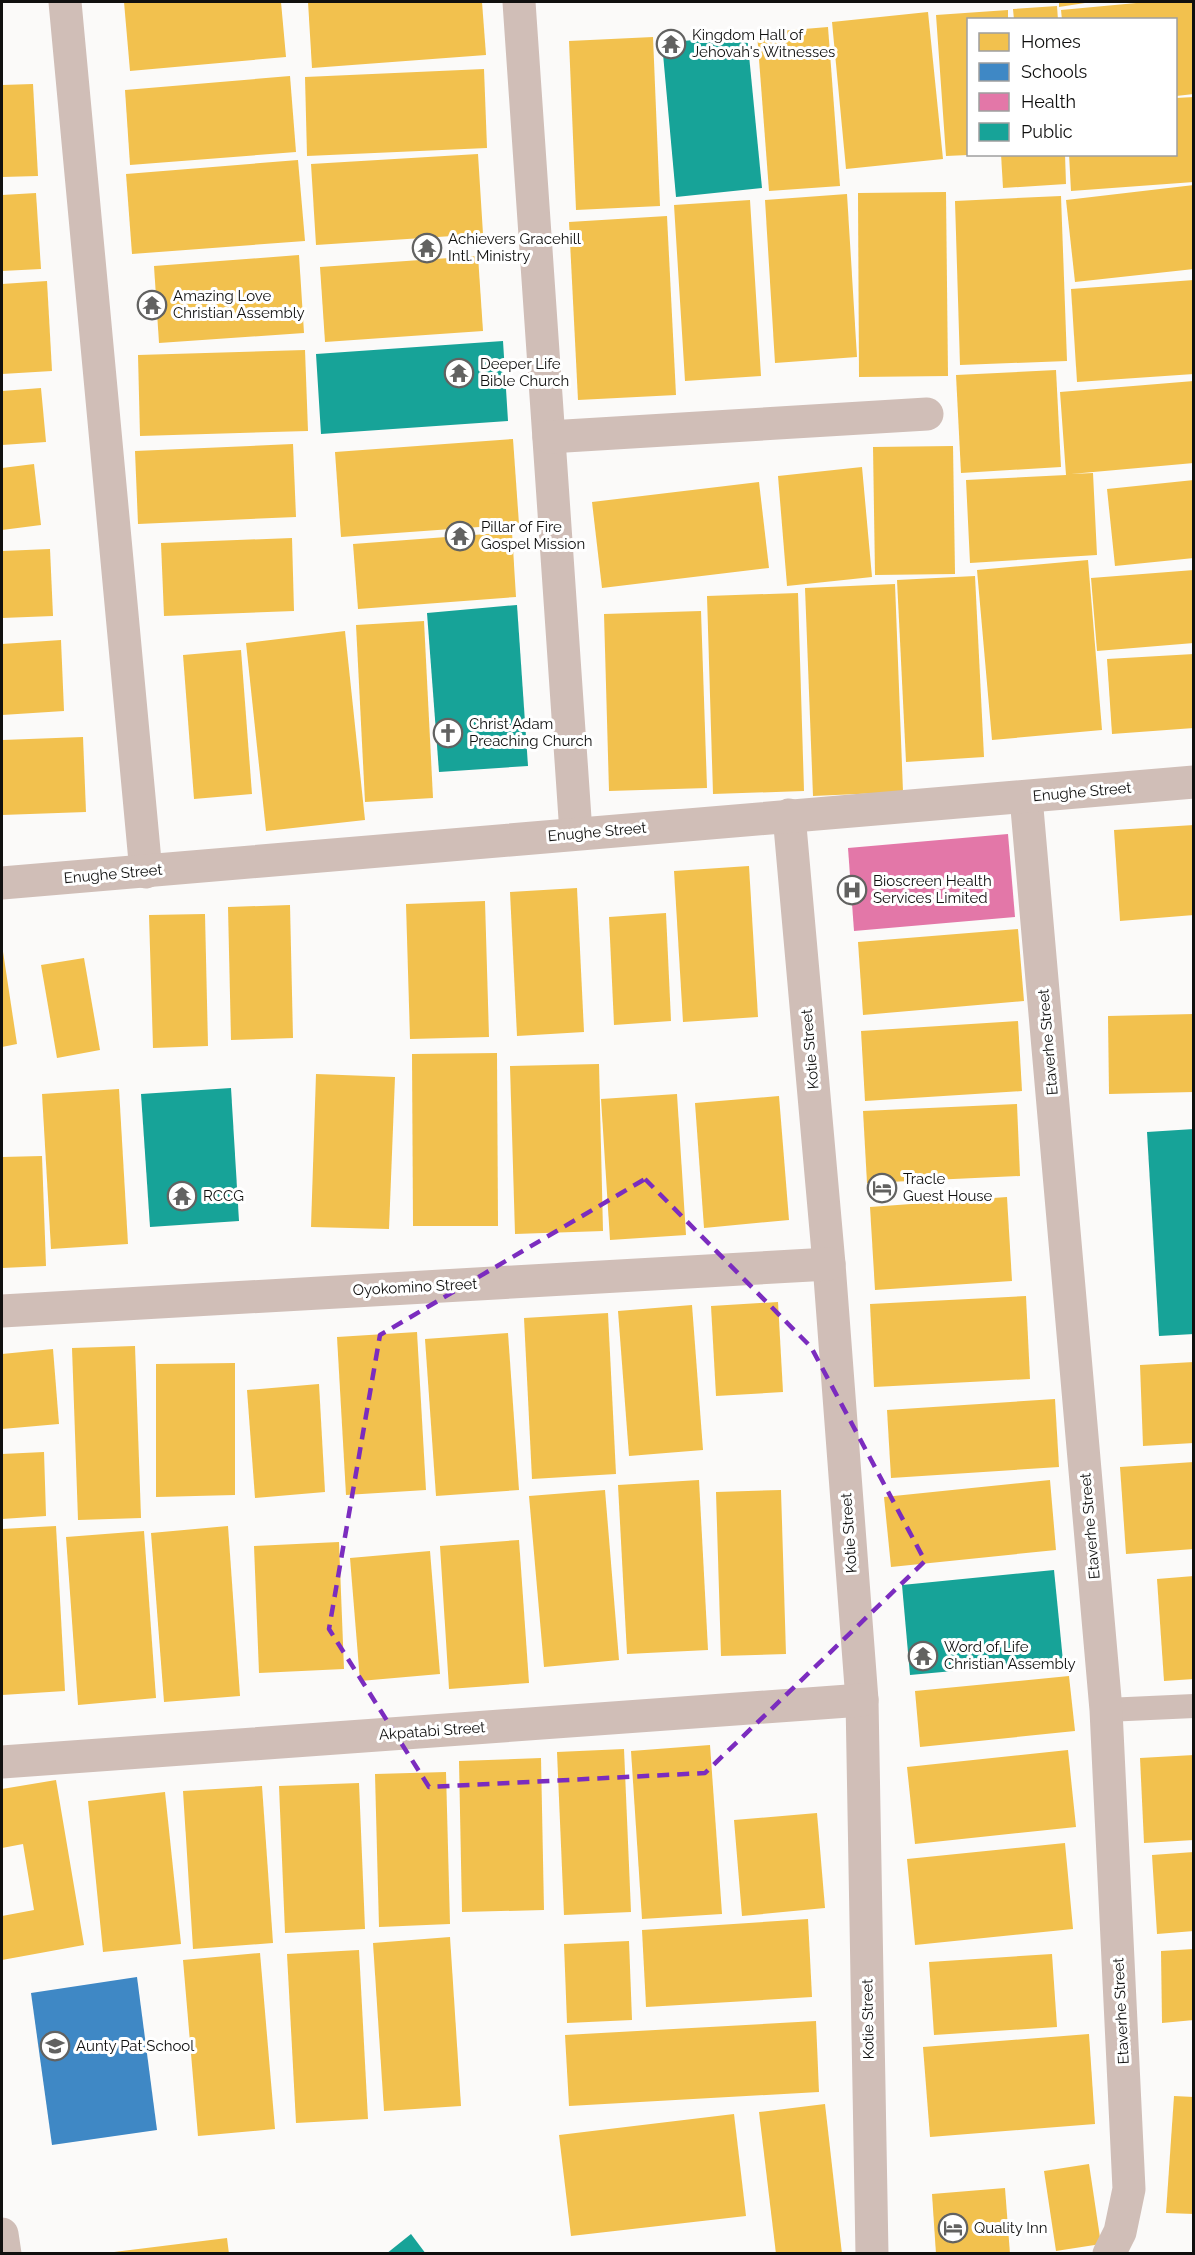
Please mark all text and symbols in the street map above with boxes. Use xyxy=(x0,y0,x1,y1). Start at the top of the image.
legend xyxy=(967,18,1177,156)
place label: Kingdom Hall of Jehovah's Witnesses xyxy=(692,26,835,61)
temple icon: Kingdom Hall of Jehovah's Witnesses xyxy=(655,28,687,60)
text: Homes xyxy=(1021,31,1081,52)
text: Schools xyxy=(1021,61,1088,82)
text: Health xyxy=(1021,91,1076,112)
text: Public xyxy=(1021,121,1073,142)
place label: Achievers Gracehill Intl. Ministry xyxy=(448,230,582,265)
temple icon: Achievers Gracehill Intl. Ministry xyxy=(411,232,443,264)
place label: Amazing Love Christian Assembly xyxy=(173,287,305,322)
temple icon: Amazing Love Christian Assembly xyxy=(136,289,168,321)
place label: Deeper Life Bible Church xyxy=(480,355,569,390)
temple icon: Deeper Life Bible Church xyxy=(443,357,475,389)
place label: Pillar of Fire Gospel Mission xyxy=(481,518,585,553)
temple icon: Pillar of Fire Gospel Mission xyxy=(444,520,476,552)
place label: Christ Adam Preaching Church xyxy=(469,715,592,750)
church icon: Christ Adam Preaching Church xyxy=(432,717,464,749)
street label: Enughe Street xyxy=(1032,779,1132,805)
street label: Enughe Street xyxy=(547,819,647,845)
street label: Enughe Street xyxy=(63,861,163,887)
place label: Bioscreen Health Services Limited xyxy=(873,872,992,907)
hospital icon: Bioscreen Health Services Limited xyxy=(836,874,868,906)
street label: Etaverhe Street xyxy=(1034,988,1062,1096)
street label: Kotie Street xyxy=(798,1008,822,1090)
place label: Tracle Guest House xyxy=(903,1170,993,1205)
hotel icon: Tracle Guest House xyxy=(866,1172,898,1204)
temple icon: RCCG xyxy=(166,1180,198,1212)
place label: RCCG xyxy=(203,1187,244,1205)
street label: Oyokomino Street xyxy=(352,1275,478,1299)
street label: Etaverhe Street xyxy=(1076,1472,1104,1580)
street label: Kotie Street xyxy=(837,1492,861,1574)
place label: Word of Life Christian Assembly xyxy=(944,1638,1076,1673)
temple icon: Word of Life Christian Assembly xyxy=(907,1640,939,1672)
street label: Akpatabi Street xyxy=(378,1718,486,1744)
street label: Etaverhe Street xyxy=(1109,1957,1133,2065)
street label: Kotie Street xyxy=(858,1979,878,2059)
school or university icon: Aunty Pat School xyxy=(39,2030,71,2062)
place label: Aunty Pat School xyxy=(76,2037,195,2055)
hotel icon: Quality Inn xyxy=(937,2212,969,2244)
place label: Quality Inn xyxy=(974,2219,1047,2237)

